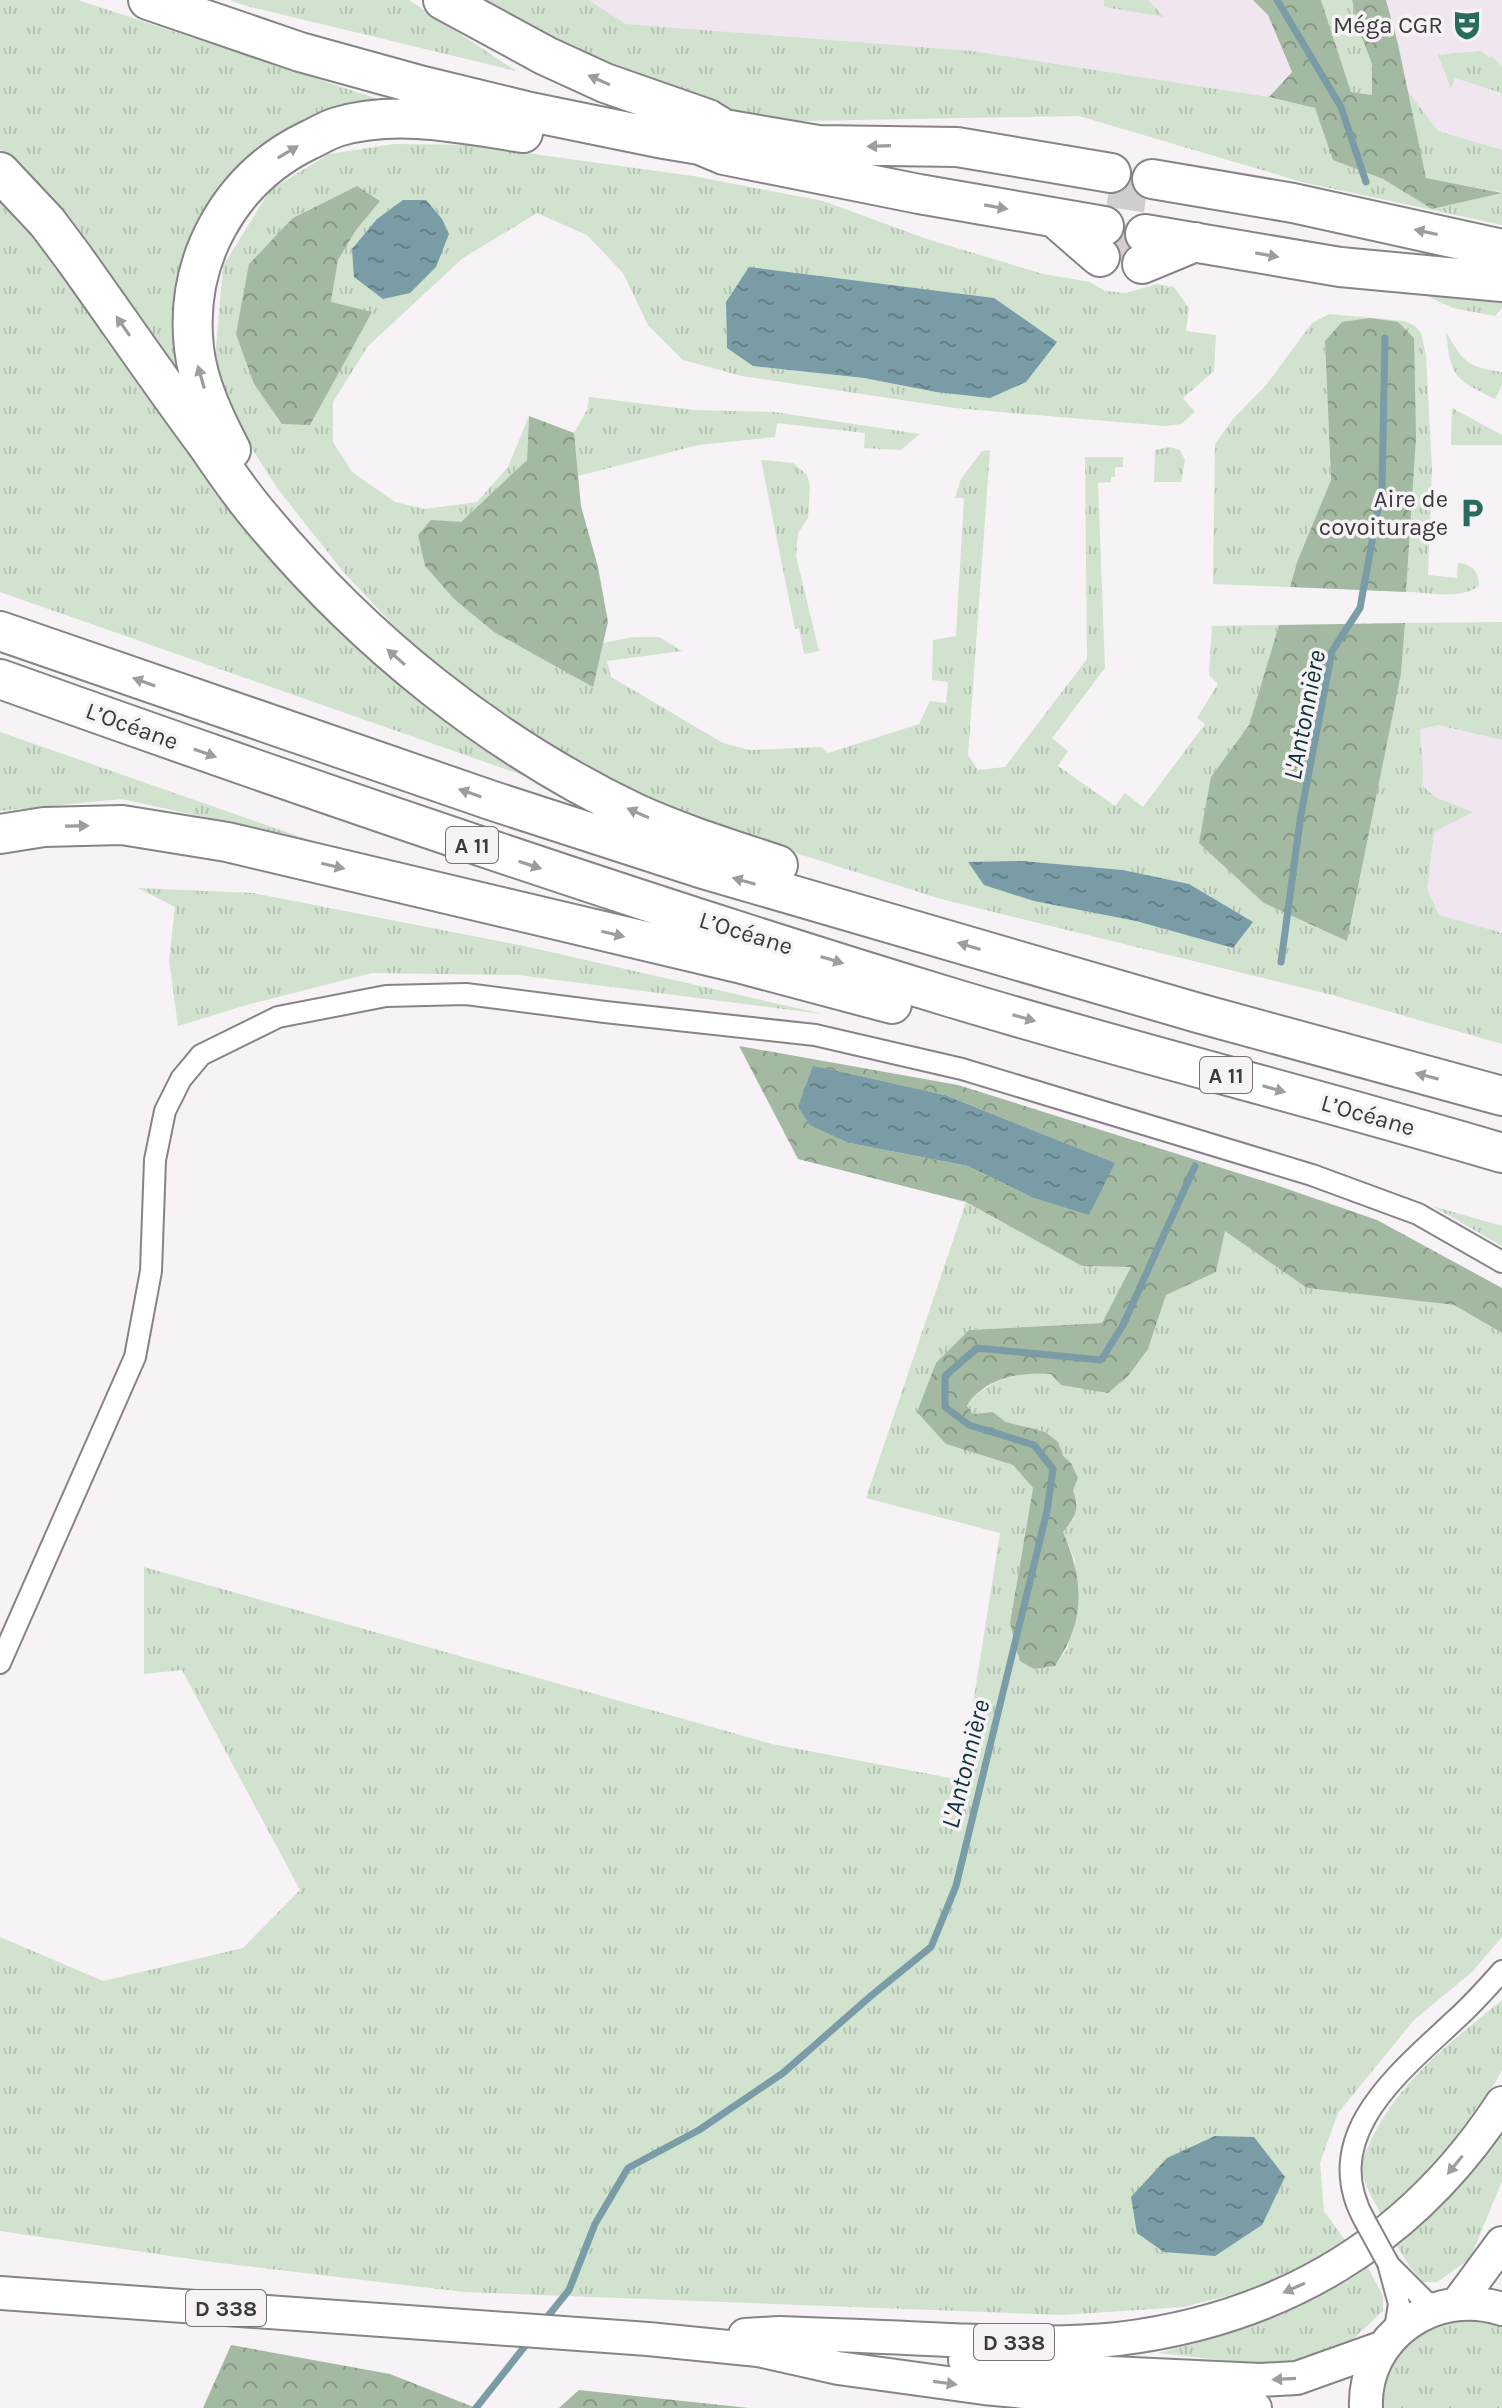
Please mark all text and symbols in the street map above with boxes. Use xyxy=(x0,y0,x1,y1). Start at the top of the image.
theatre icon: Méga CGR xyxy=(1450,8,1484,42)
place label: Méga CGR xyxy=(1333,11,1443,39)
one-way arrow xyxy=(587,74,611,87)
one-way arrow xyxy=(866,139,891,152)
one-way arrow xyxy=(277,145,299,159)
one-way arrow xyxy=(984,202,1009,214)
one-way arrow xyxy=(1413,225,1438,238)
one-way arrow xyxy=(1255,249,1280,261)
one-way arrow xyxy=(116,316,131,337)
one-way arrow xyxy=(194,365,207,389)
place label: Aire de covoiturage xyxy=(1319,485,1448,541)
parking icon: Aire de covoiturage xyxy=(1455,496,1489,530)
water label: L'Antonnière xyxy=(1277,648,1332,783)
one-way arrow xyxy=(387,649,407,666)
one-way arrow xyxy=(132,675,156,687)
street label: L’Océane xyxy=(82,696,182,756)
one-way arrow xyxy=(193,747,217,759)
one-way arrow xyxy=(457,786,481,798)
one-way arrow xyxy=(627,807,650,820)
one-way arrow xyxy=(65,820,90,832)
road number: A 11 xyxy=(446,827,498,863)
one-way arrow xyxy=(519,859,543,871)
one-way arrow xyxy=(321,860,346,873)
one-way arrow xyxy=(731,874,755,887)
street label: L’Océane xyxy=(696,905,796,961)
one-way arrow xyxy=(601,928,626,941)
one-way arrow xyxy=(956,939,980,952)
one-way arrow xyxy=(820,954,844,967)
one-way arrow xyxy=(1013,1012,1037,1025)
road number: A 11 xyxy=(1200,1057,1252,1093)
one-way arrow xyxy=(1414,1070,1439,1082)
one-way arrow xyxy=(1262,1083,1287,1095)
street label: L’Océane xyxy=(1318,1088,1418,1142)
water label: L'Antonnière xyxy=(935,1697,996,1832)
one-way arrow xyxy=(1447,2155,1464,2175)
one-way arrow xyxy=(1283,2281,1306,2295)
road number: D 338 xyxy=(186,2290,266,2326)
road number: D 338 xyxy=(974,2324,1054,2360)
one-way arrow xyxy=(1271,2372,1296,2385)
one-way arrow xyxy=(933,2377,958,2390)

